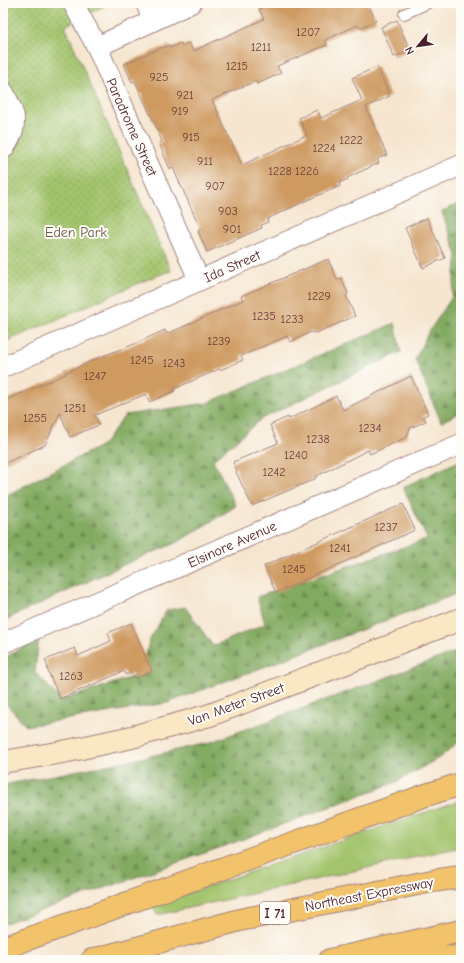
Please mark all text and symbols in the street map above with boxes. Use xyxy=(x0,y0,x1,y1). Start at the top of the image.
house number: 1207 xyxy=(296,25,320,39)
north arrow xyxy=(398,26,438,66)
house number: 1211 xyxy=(251,40,272,54)
text: N xyxy=(402,44,417,57)
house number: 1215 xyxy=(226,59,248,73)
house number: 925 xyxy=(149,70,169,84)
street label: Paradrome Street xyxy=(102,76,161,180)
house number: 921 xyxy=(176,88,194,102)
house number: 919 xyxy=(171,104,189,118)
house number: 915 xyxy=(182,130,200,144)
house number: 1222 xyxy=(339,133,363,147)
house number: 1224 xyxy=(312,141,336,155)
house number: 911 xyxy=(197,154,213,168)
house number: 1228 xyxy=(268,164,292,178)
house number: 1226 xyxy=(295,164,319,178)
house number: 907 xyxy=(205,179,225,193)
house number: 903 xyxy=(218,204,238,218)
house number: 901 xyxy=(223,222,241,236)
park label: Eden Park xyxy=(45,224,107,241)
street label: Ida Street xyxy=(201,246,264,286)
house number: 1229 xyxy=(307,289,331,303)
house number: 1235 xyxy=(252,309,276,323)
house number: 1233 xyxy=(280,312,304,326)
house number: 1239 xyxy=(207,334,231,348)
house number: 1245 xyxy=(130,353,154,367)
house number: 1243 xyxy=(163,356,185,370)
house number: 1247 xyxy=(84,369,107,383)
house number: 1251 xyxy=(64,401,86,415)
house number: 1255 xyxy=(23,411,47,425)
house number: 1234 xyxy=(359,421,382,435)
house number: 1238 xyxy=(306,432,330,446)
house number: 1240 xyxy=(284,448,308,462)
house number: 1242 xyxy=(262,465,286,479)
street label: Elsinore Avenue xyxy=(185,517,279,572)
house number: 1237 xyxy=(375,520,398,534)
house number: 1241 xyxy=(329,541,351,555)
house number: 1245 xyxy=(282,562,306,576)
house number: 1263 xyxy=(59,669,83,683)
street label: Van Meter Street xyxy=(186,679,287,730)
street label: Northeast Expressway xyxy=(303,874,435,915)
road number: I 71 xyxy=(260,902,290,924)

